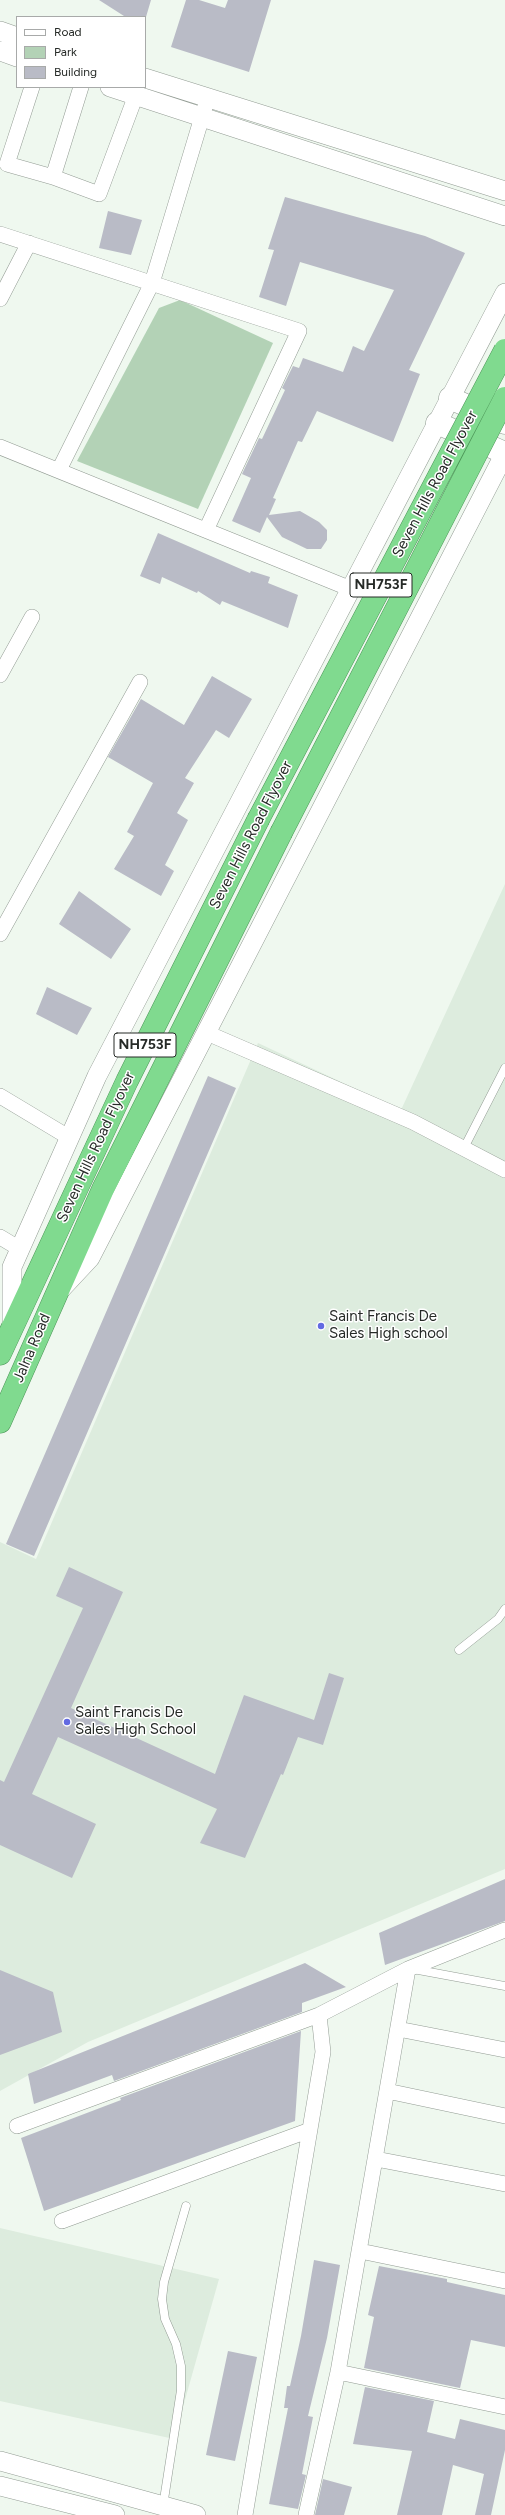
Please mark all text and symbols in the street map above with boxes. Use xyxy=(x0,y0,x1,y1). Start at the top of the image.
legend xyxy=(16,16,146,88)
text: Road xyxy=(54,25,82,39)
text: Park xyxy=(54,45,77,59)
text: Building xyxy=(54,65,97,79)
street label: Seven Hills Road Flyover xyxy=(389,407,481,561)
road number: NH753F xyxy=(350,573,412,597)
street label: Seven Hills Road Flyover xyxy=(206,758,296,912)
road number: NH753F xyxy=(114,1033,176,1057)
street label: Seven Hills Road Flyover xyxy=(53,1069,139,1225)
place label: Saint Francis De Sales High school xyxy=(329,1308,448,1343)
street label: Jalna Road xyxy=(9,1311,55,1385)
marker: Saint Francis De Sales High school xyxy=(316,1321,326,1331)
place label: Saint Francis De Sales High School xyxy=(75,1704,196,1739)
marker: Saint Francis De Sales High School xyxy=(62,1717,72,1727)

